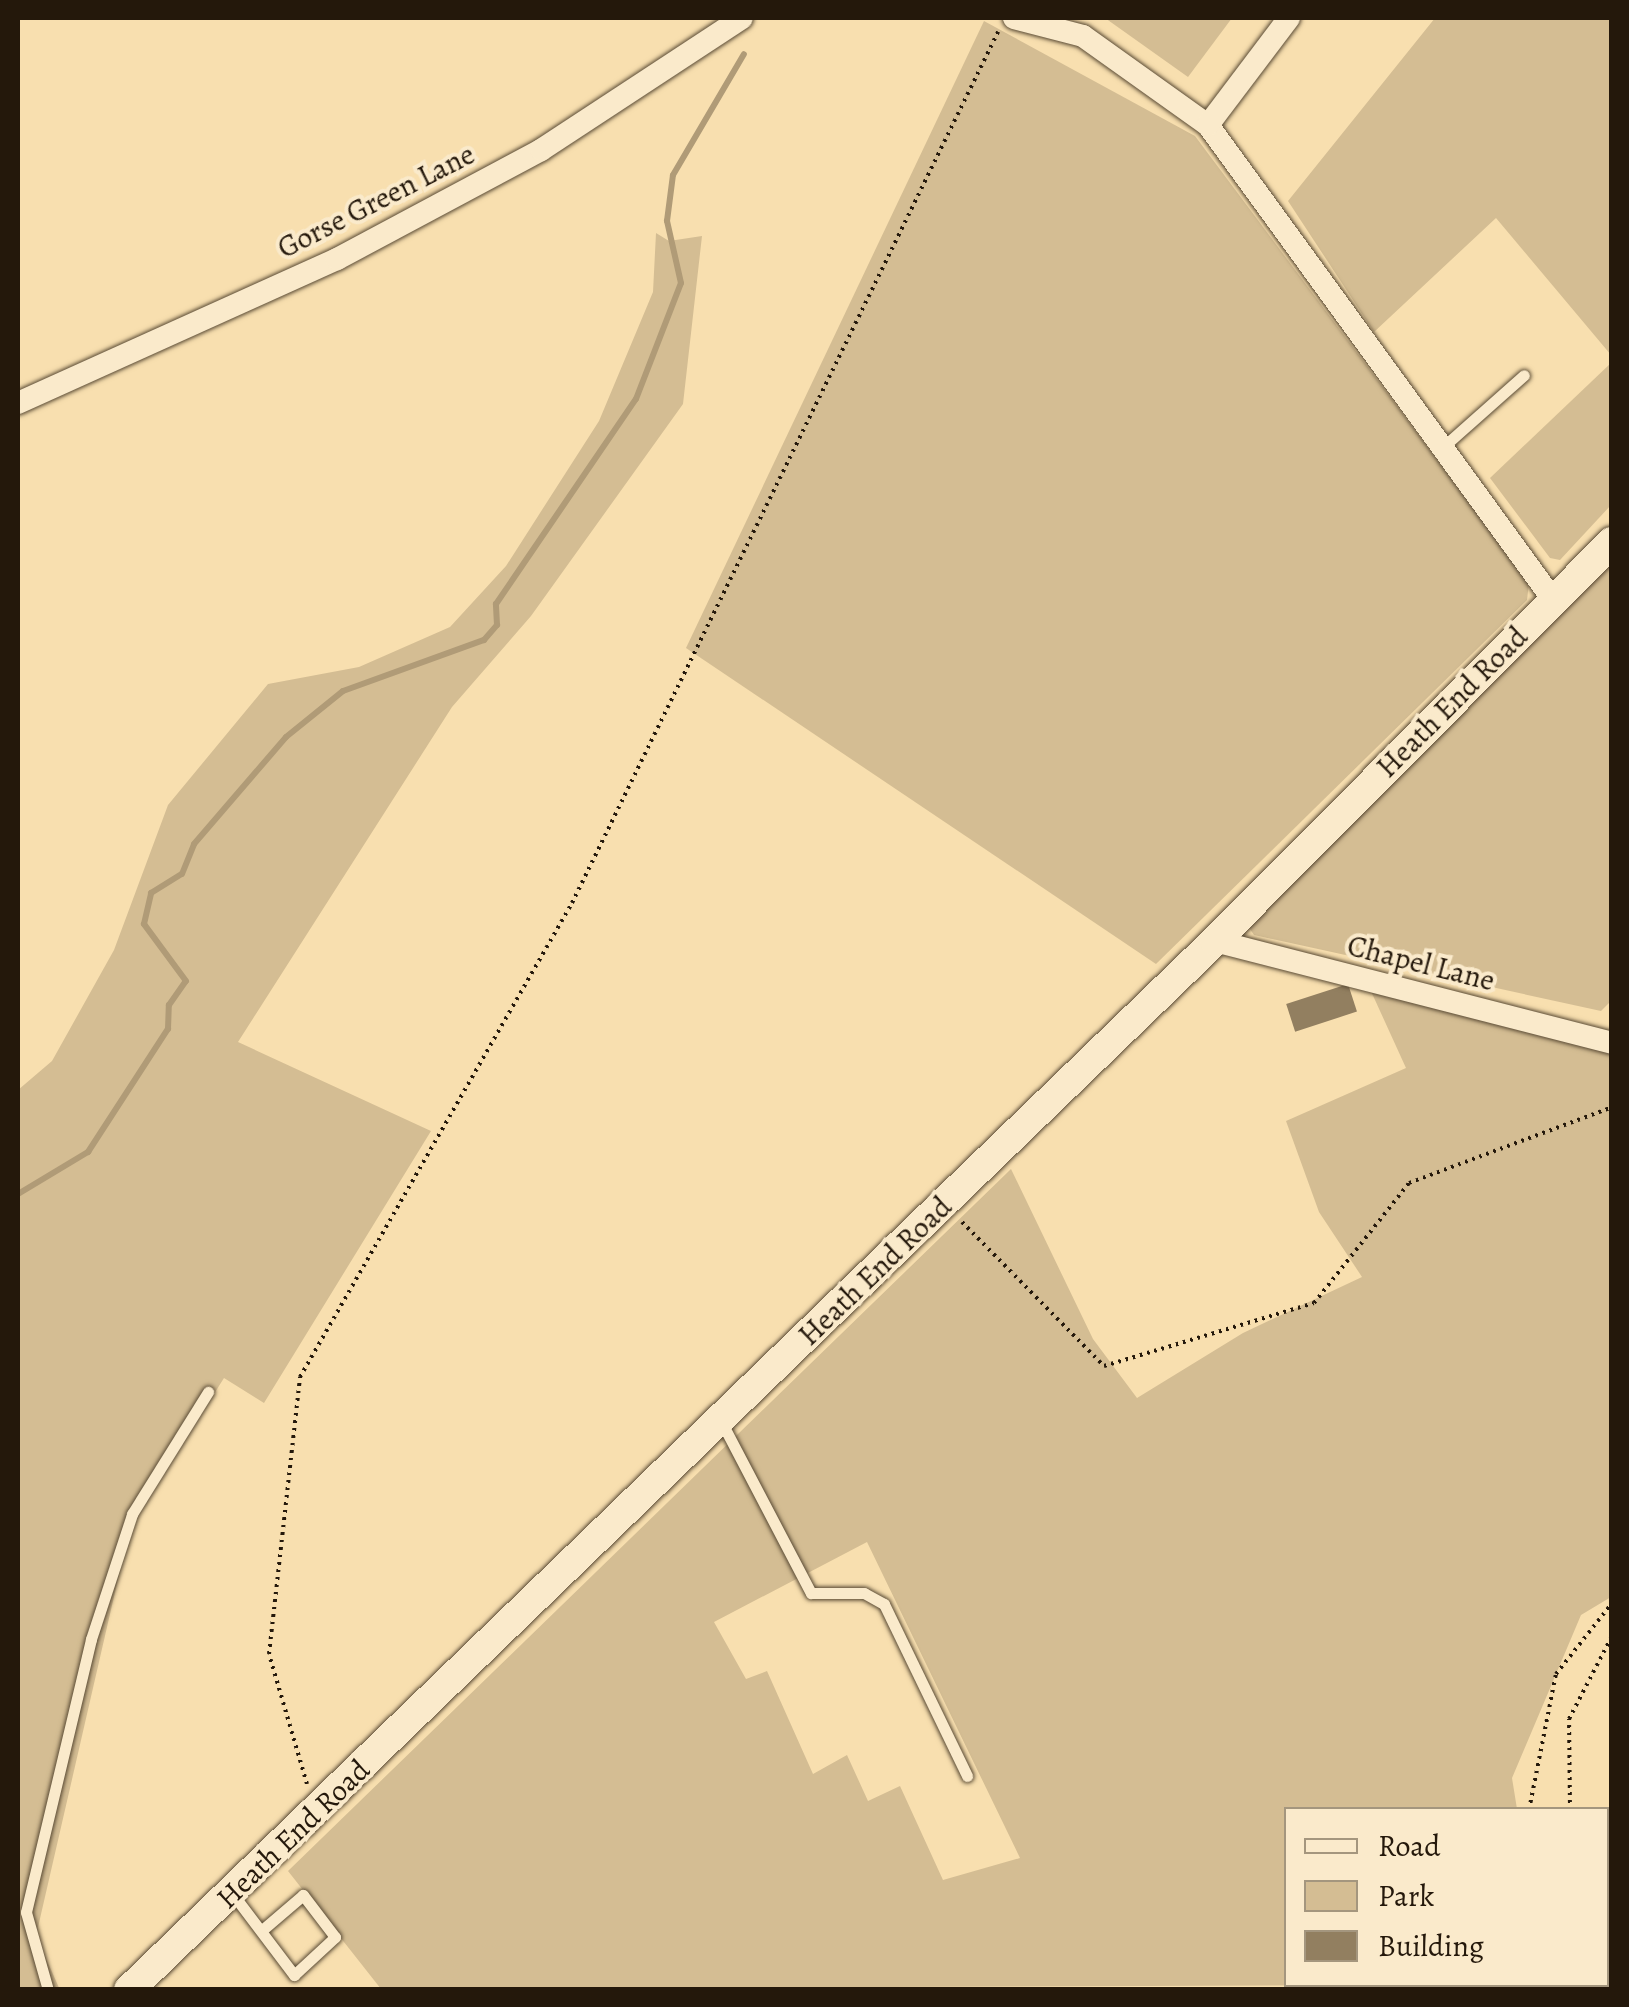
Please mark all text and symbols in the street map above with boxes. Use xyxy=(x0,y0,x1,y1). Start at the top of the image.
street label: Gorse Green Lane xyxy=(272,136,480,266)
street label: Heath End Road xyxy=(1369,619,1535,785)
street label: Chapel Lane xyxy=(1344,927,1498,999)
street label: Heath End Road xyxy=(791,1189,959,1353)
street label: Heath End Road xyxy=(209,1752,377,1916)
legend xyxy=(1284,1807,1609,1987)
text: Road xyxy=(1378,1826,1440,1866)
text: Park xyxy=(1378,1876,1434,1916)
text: Building xyxy=(1378,1926,1484,1966)

